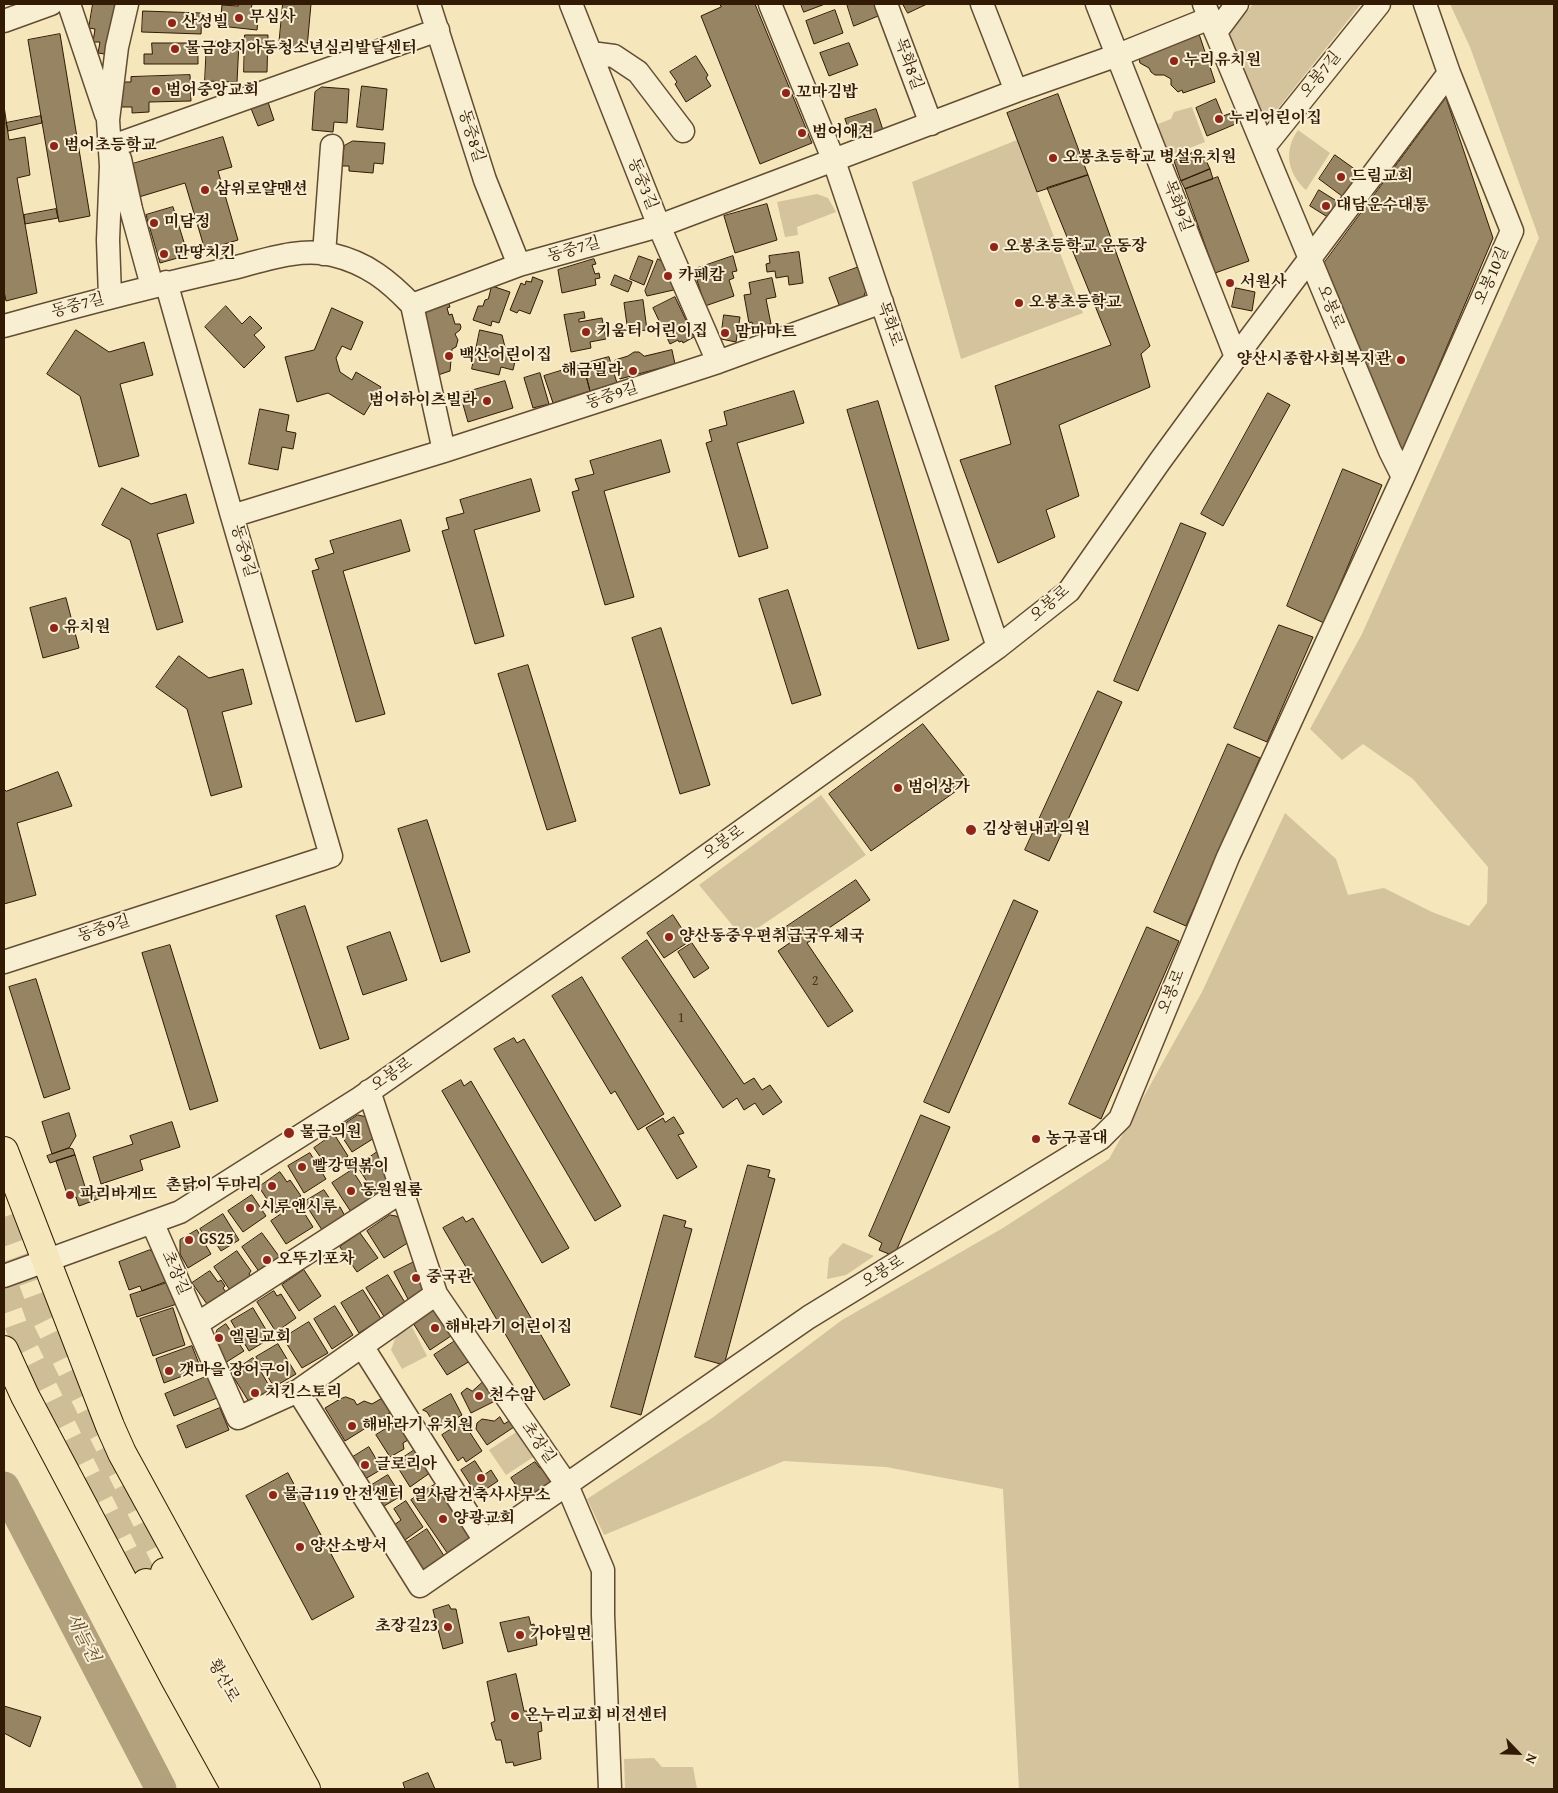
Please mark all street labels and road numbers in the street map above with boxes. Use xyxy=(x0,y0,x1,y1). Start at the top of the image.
street label: 목화8길 xyxy=(890,35,926,93)
street label: 오봉7길 xyxy=(1297,48,1345,102)
street label: 동중8길 xyxy=(454,107,488,165)
street label: 동중3길 xyxy=(623,155,661,213)
street label: 목화9길 xyxy=(1158,177,1196,235)
street label: 동중7길 xyxy=(545,233,603,267)
street label: 오봉10길 xyxy=(1471,244,1513,308)
street label: 오봉로 xyxy=(1312,282,1348,332)
street label: 동중7길 xyxy=(49,290,107,322)
street label: 목화로 xyxy=(872,299,906,349)
street label: 동중9길 xyxy=(583,379,641,413)
street label: 동중9길 xyxy=(226,522,260,580)
street label: 오봉로 xyxy=(1026,582,1074,626)
street label: 오봉로 xyxy=(700,822,748,864)
street label: 동중9길 xyxy=(75,912,133,946)
street label: 오봉로 xyxy=(1154,967,1190,1017)
street label: 오봉로 xyxy=(368,1054,416,1096)
street label: 초장길 xyxy=(157,1248,193,1298)
street label: 오봉로 xyxy=(858,1252,908,1292)
street label: 초장길 xyxy=(517,1419,559,1467)
street label: 황산로 xyxy=(203,1656,243,1706)

